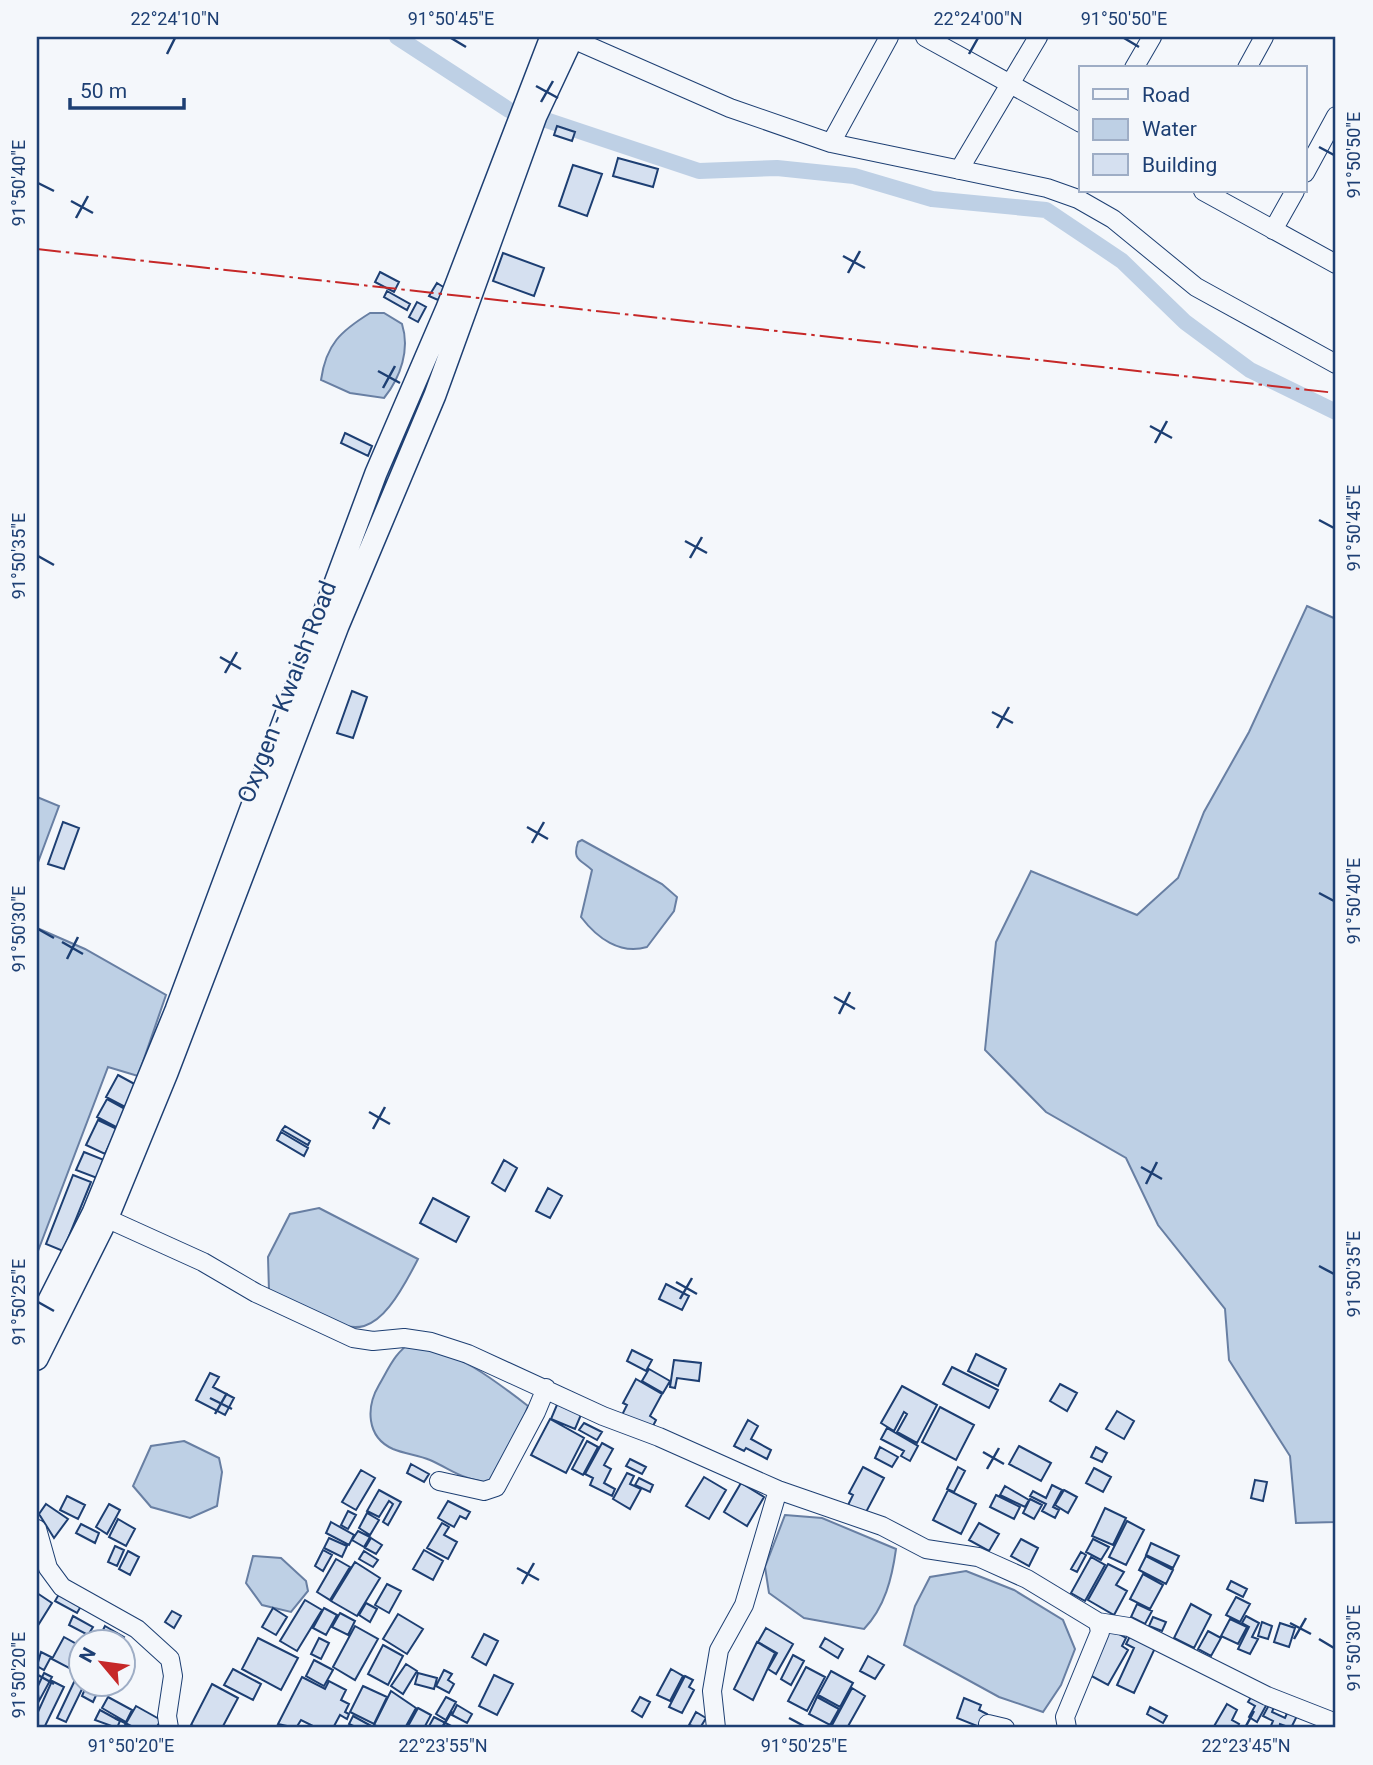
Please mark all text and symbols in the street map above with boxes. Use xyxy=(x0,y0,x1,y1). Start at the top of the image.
text: 22°24'10"N xyxy=(130,8,220,29)
text: 91°50'45"E xyxy=(408,8,494,29)
text: 22°24'00"N xyxy=(933,8,1023,29)
text: 91°50'50"E xyxy=(1081,8,1167,29)
scale bar xyxy=(70,66,184,110)
legend xyxy=(1079,66,1306,192)
text: 50 m xyxy=(80,79,127,103)
text: Road xyxy=(1142,83,1190,107)
text: 91°50'50"E xyxy=(1343,112,1364,198)
text: Water xyxy=(1142,117,1197,141)
text: 91°50'40"E xyxy=(8,140,29,226)
text: Building xyxy=(1142,153,1217,177)
text: 91°50'45"E xyxy=(1343,485,1364,571)
text: 91°50'35"E xyxy=(8,513,29,599)
street label: Oxygen - Kwaish Road xyxy=(232,577,342,807)
text: 91°50'40"E xyxy=(1343,858,1364,944)
text: 91°50'30"E xyxy=(8,886,29,972)
text: 91°50'35"E xyxy=(1343,1231,1364,1317)
text: 91°50'25"E xyxy=(8,1259,29,1345)
text: 91°50'30"E xyxy=(1343,1605,1364,1691)
north arrow xyxy=(66,1628,136,1698)
text: 91°50'20"E xyxy=(8,1632,29,1718)
text: N xyxy=(74,1644,101,1666)
text: 91°50'20"E xyxy=(88,1735,174,1756)
text: 22°23'55"N xyxy=(398,1735,488,1756)
text: 91°50'25"E xyxy=(761,1735,847,1756)
text: 22°23'45"N xyxy=(1201,1735,1291,1756)

